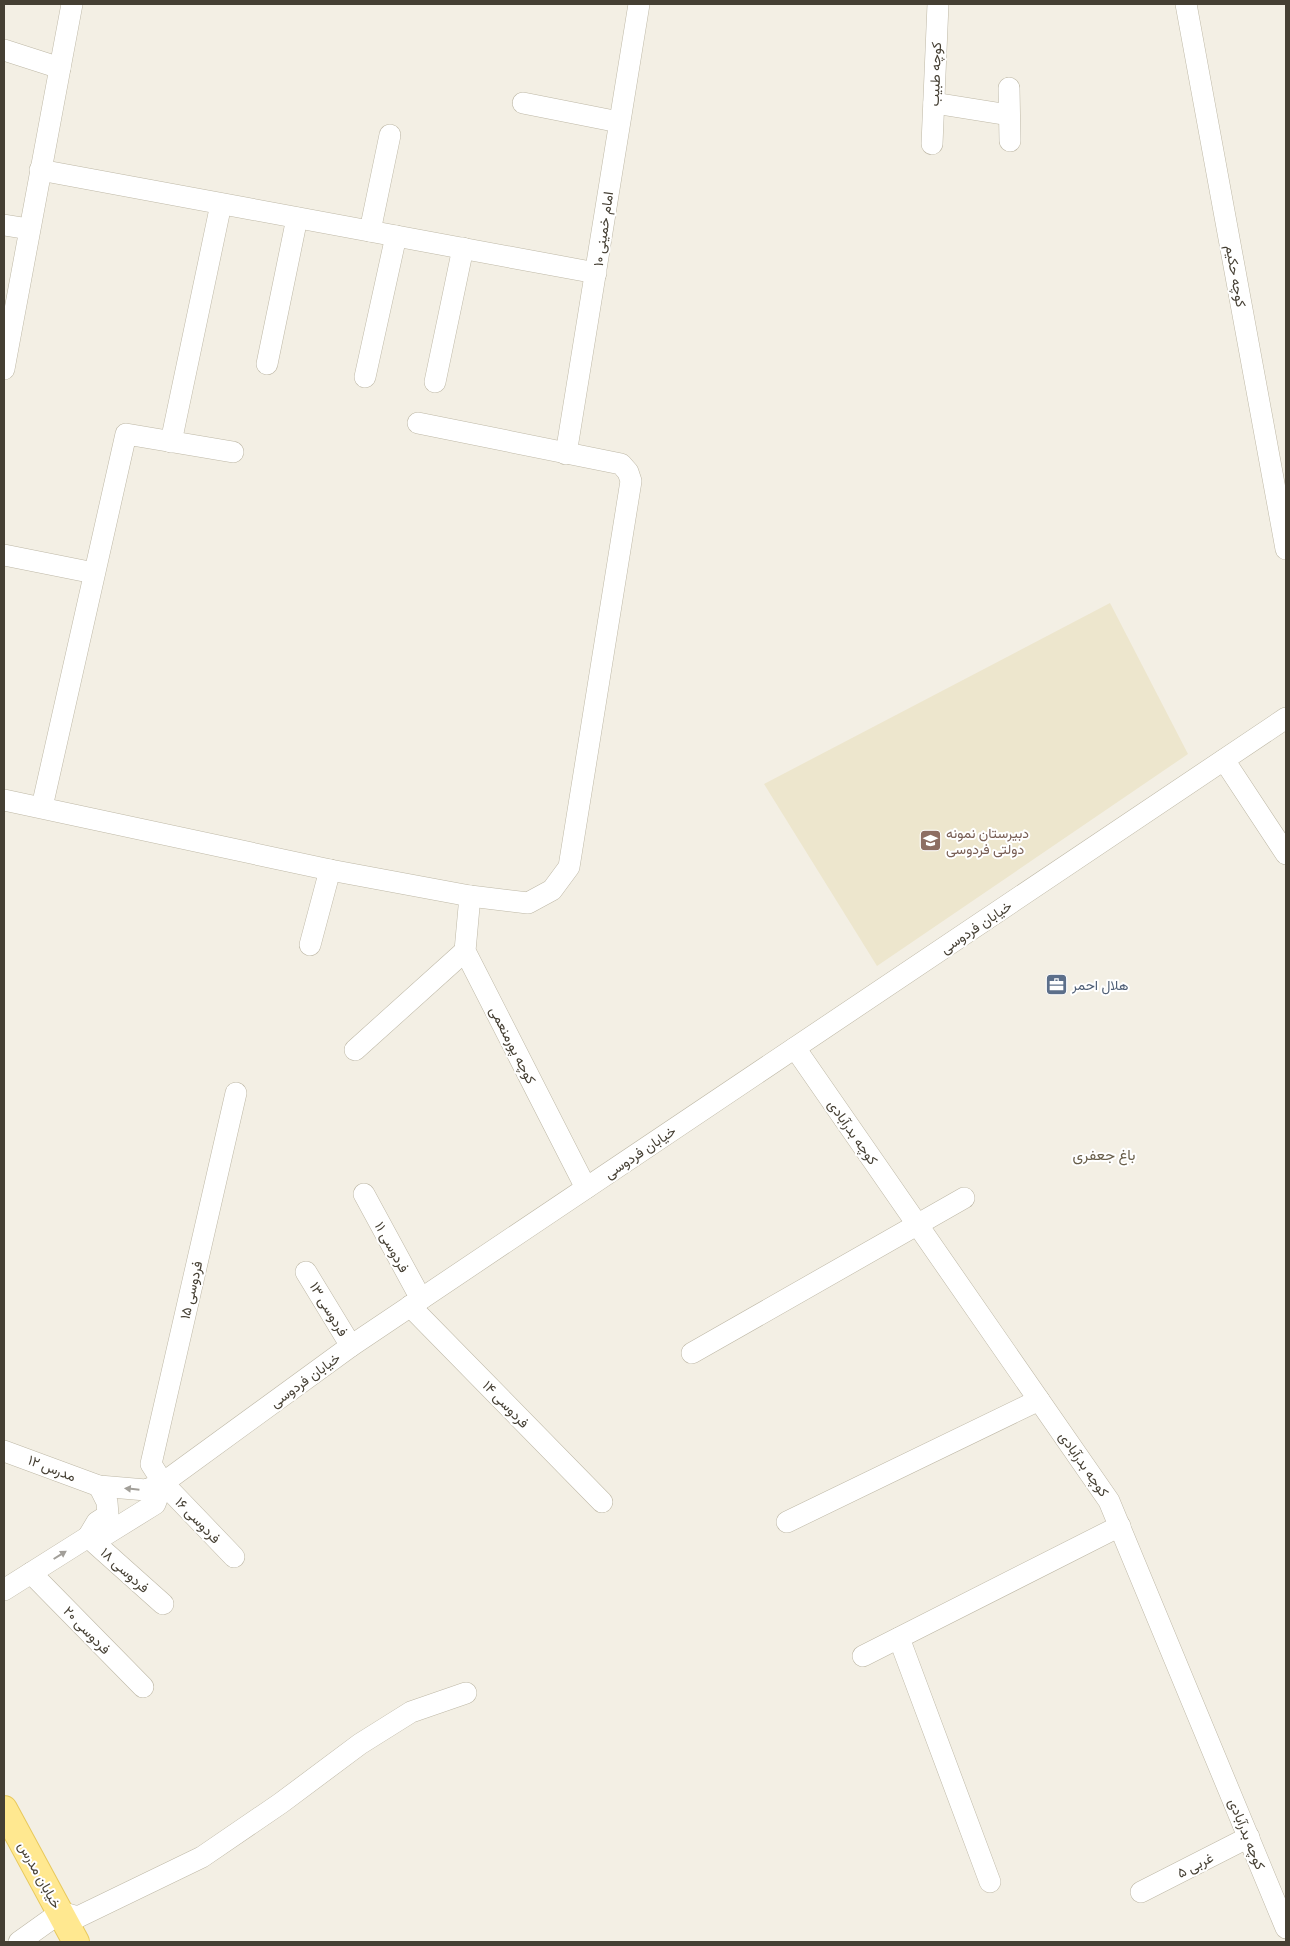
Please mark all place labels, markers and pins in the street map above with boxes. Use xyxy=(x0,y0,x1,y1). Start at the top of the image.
place label: دبیرستان نمونه دولتی فردوسی xyxy=(946,825,1029,858)
school or university icon: دبیرستان نمونه دولتی فردوسی xyxy=(918,829,942,853)
office icon: هلال احمر xyxy=(1044,973,1068,997)
place label: هلال احمر xyxy=(1071,977,1129,995)

